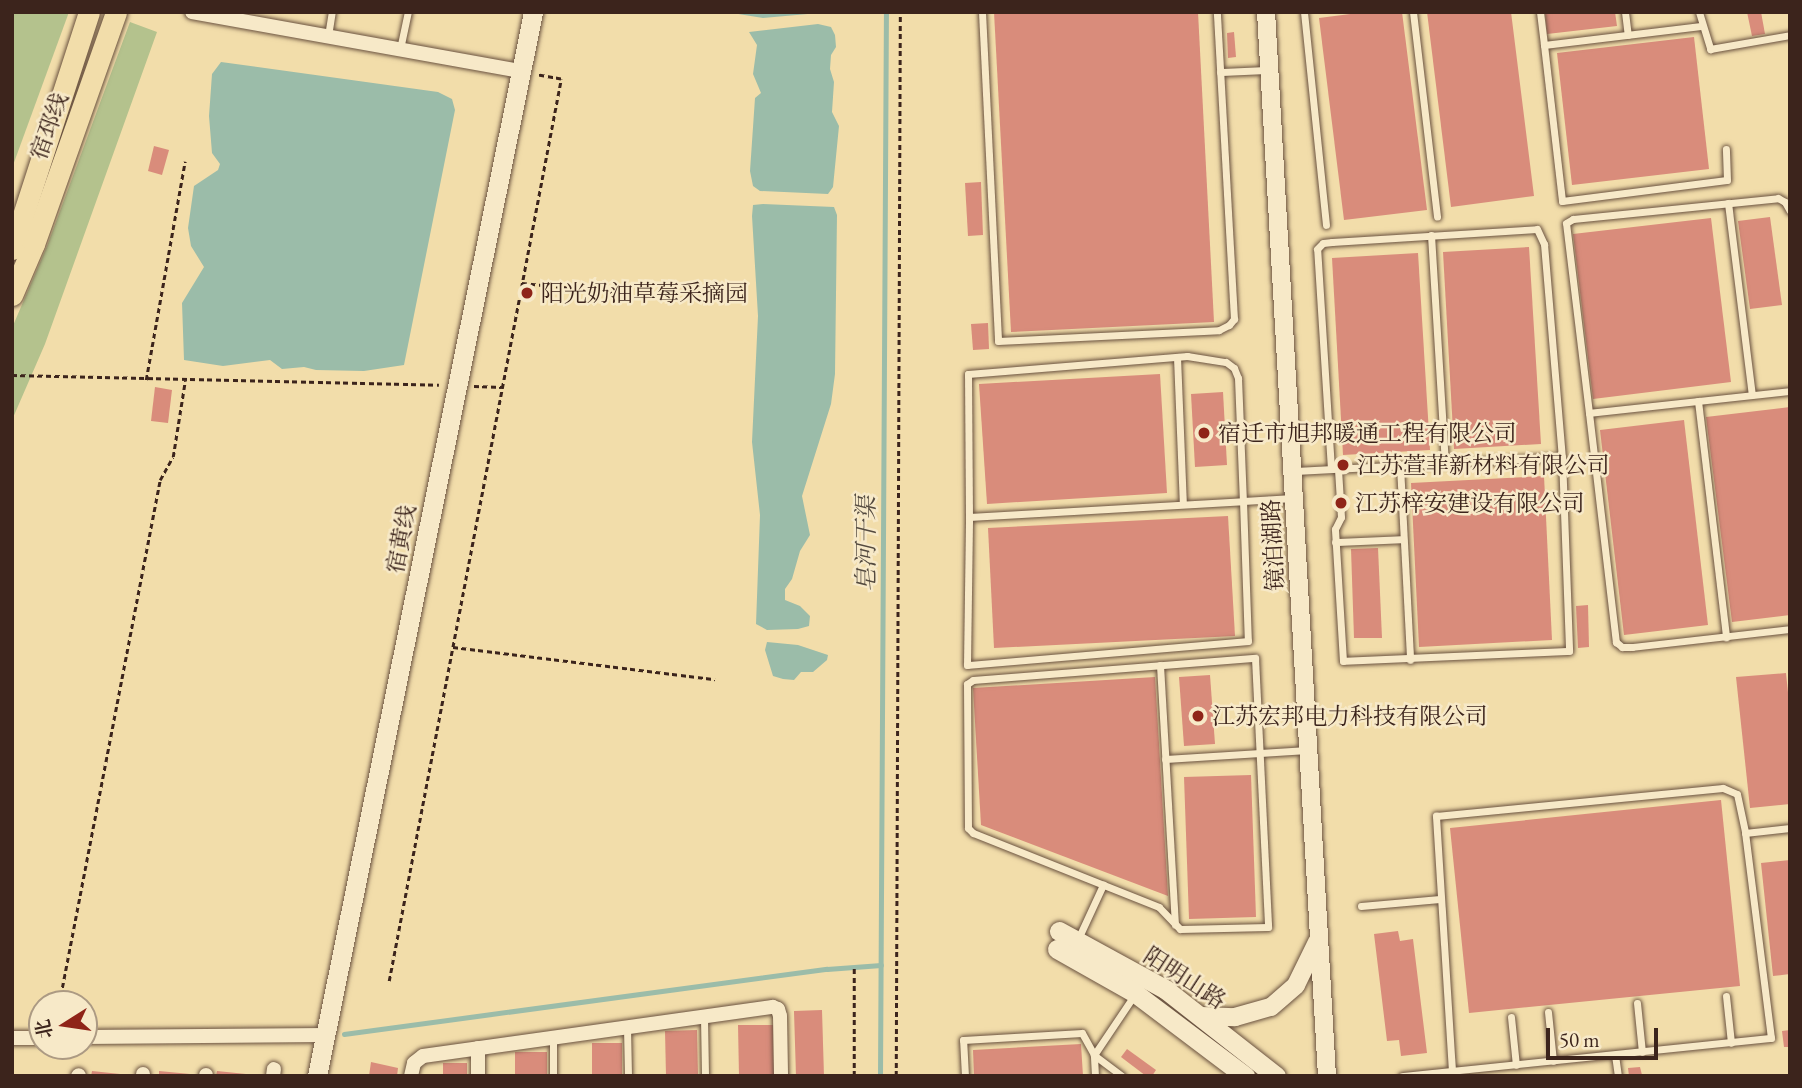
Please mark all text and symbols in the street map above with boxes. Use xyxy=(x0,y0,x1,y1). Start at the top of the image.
street label: 宿邳线 xyxy=(24,89,74,163)
place label: 阳光奶油草莓采摘园 xyxy=(541,279,748,307)
marker: 阳光奶油草莓采摘园 xyxy=(519,285,535,301)
place label: 宿迁市旭邦暖通工程有限公司 xyxy=(1218,419,1517,447)
marker: 宿迁市旭邦暖通工程有限公司 xyxy=(1196,425,1212,441)
place label: 江苏萱菲新材料有限公司 xyxy=(1357,451,1610,479)
marker: 江苏萱菲新材料有限公司 xyxy=(1335,457,1351,473)
place label: 江苏梓安建设有限公司 xyxy=(1355,489,1585,517)
marker: 江苏梓安建设有限公司 xyxy=(1333,495,1349,511)
water label: 皂河干渠 xyxy=(852,496,880,592)
street label: 镜泊湖路 xyxy=(1257,498,1289,592)
street label: 宿黄线 xyxy=(381,503,421,575)
place label: 江苏宏邦电力科技有限公司 xyxy=(1212,702,1488,730)
marker: 江苏宏邦电力科技有限公司 xyxy=(1190,708,1206,724)
street label: 阳明山路 xyxy=(1139,941,1231,1015)
north arrow xyxy=(28,990,98,1060)
scale bar xyxy=(1550,1014,1662,1058)
text: 北 xyxy=(30,1017,58,1041)
text: 50 m xyxy=(1559,1026,1600,1053)

